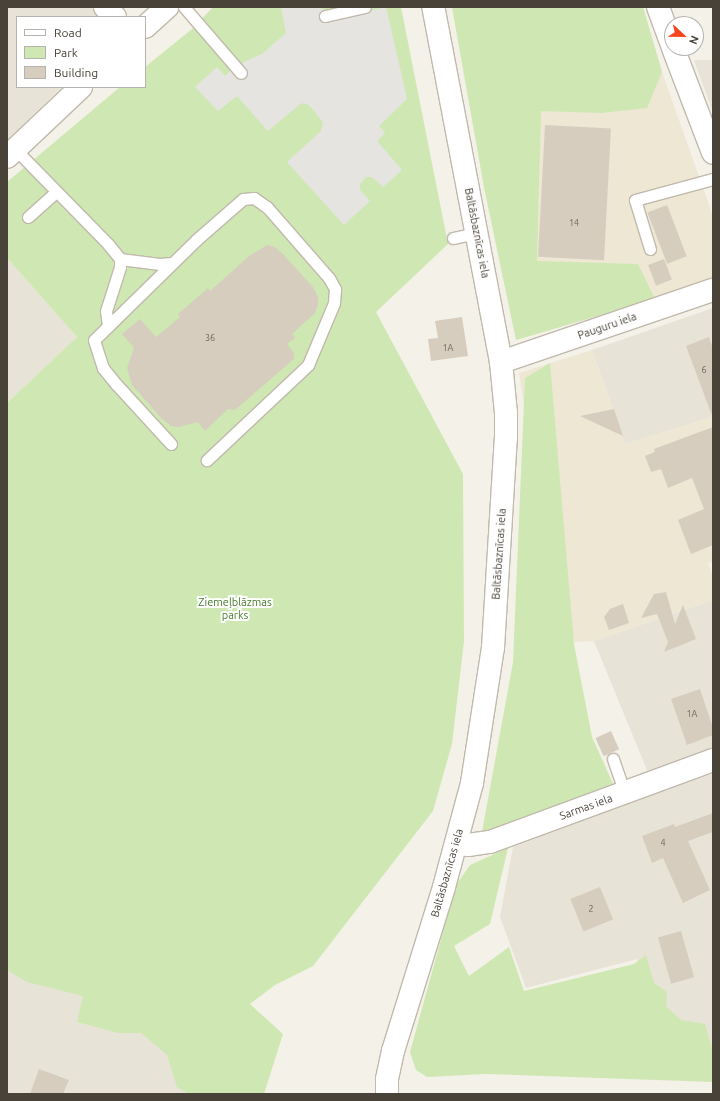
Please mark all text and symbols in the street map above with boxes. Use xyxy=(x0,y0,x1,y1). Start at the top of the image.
legend xyxy=(16,16,146,88)
north arrow xyxy=(664,16,704,56)
text: Road xyxy=(54,26,82,39)
text: N xyxy=(687,34,701,46)
text: Park xyxy=(54,46,78,59)
text: Building xyxy=(54,66,98,79)
street label: Baltāsbaznīcas iela xyxy=(462,187,492,279)
house number: 14 xyxy=(569,218,579,228)
street label: Pauguru iela xyxy=(576,310,638,342)
house number: 36 xyxy=(205,333,215,343)
house number: 1A xyxy=(443,343,453,353)
house number: 6 xyxy=(701,365,707,375)
street label: Baltāsbaznīcas iela xyxy=(489,508,509,600)
park label: Ziemeļblāzmas parks xyxy=(198,596,272,622)
house number: 1A xyxy=(687,709,697,719)
street label: Sarmas iela xyxy=(558,791,614,823)
street label: Baltāsbaznīcas iela xyxy=(428,827,466,919)
house number: 4 xyxy=(660,838,666,848)
house number: 2 xyxy=(588,904,594,914)

